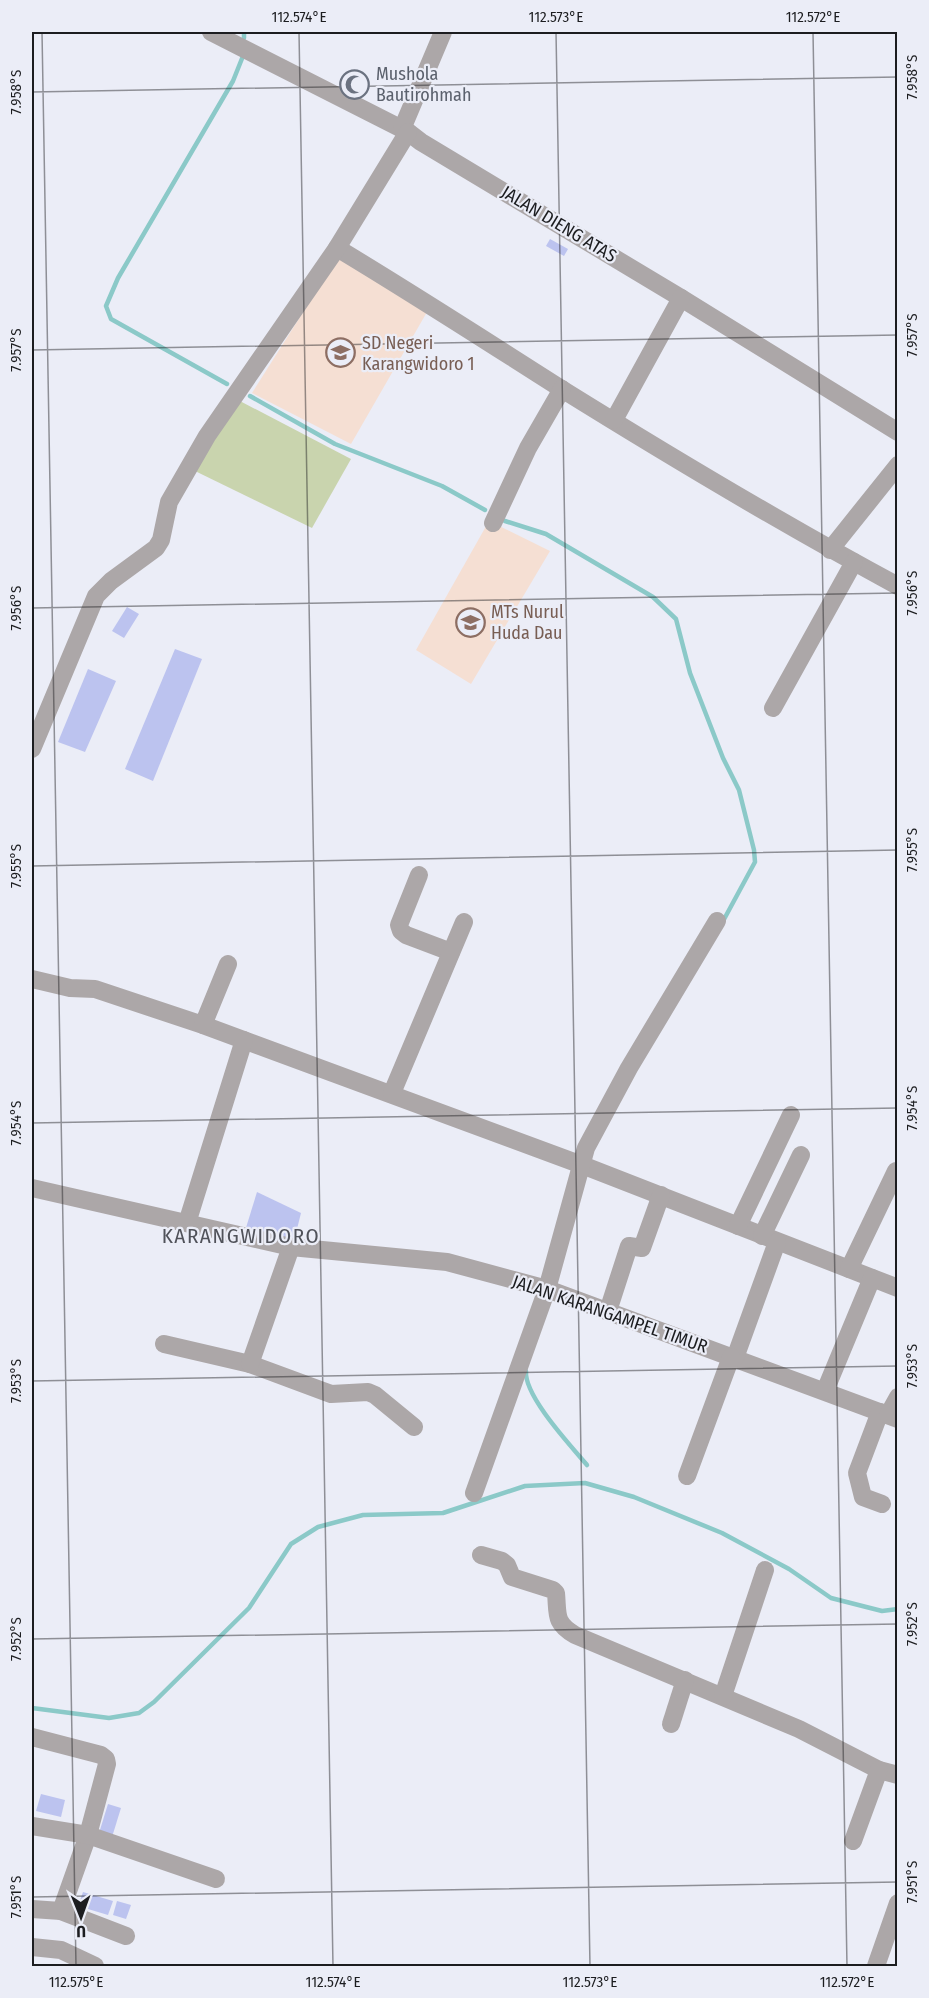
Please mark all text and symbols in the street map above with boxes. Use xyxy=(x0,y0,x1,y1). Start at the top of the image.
text: 112.574°E xyxy=(272,8,326,26)
text: 112.573°E xyxy=(529,8,583,26)
text: 112.572°E xyxy=(786,8,840,26)
text: 7.958°S xyxy=(903,54,921,100)
place label: Mushola Bautirohmah xyxy=(376,63,471,106)
mosque icon: Mushola Bautirohmah xyxy=(339,68,371,100)
text: 7.958°S xyxy=(7,69,25,115)
street label: JALAN DIENG ATAS xyxy=(497,181,621,267)
text: 7.957°S xyxy=(903,313,921,357)
text: 7.957°S xyxy=(7,328,25,372)
place label: SD Negeri Karangwidoro 1 xyxy=(362,332,475,375)
school or university icon: SD Negeri Karangwidoro 1 xyxy=(325,337,357,369)
text: 7.956°S xyxy=(903,571,921,615)
text: 7.956°S xyxy=(7,586,25,630)
place label: MTs Nurul Huda Dau xyxy=(491,601,564,644)
school or university icon: MTs Nurul Huda Dau xyxy=(454,606,486,638)
text: 7.955°S xyxy=(903,828,921,872)
text: 7.955°S xyxy=(7,844,25,888)
text: 7.954°S xyxy=(903,1086,921,1130)
text: 7.954°S xyxy=(7,1101,25,1145)
district label: KARANGWIDORO xyxy=(162,1223,320,1249)
street label: JALAN KARANGAMPEL TIMUR xyxy=(509,1270,711,1358)
text: 7.953°S xyxy=(903,1344,921,1388)
text: 7.953°S xyxy=(7,1359,25,1403)
text: 7.952°S xyxy=(903,1602,921,1646)
text: 7.952°S xyxy=(7,1617,25,1661)
text: 7.951°S xyxy=(903,1861,921,1903)
text: 7.951°S xyxy=(7,1876,25,1918)
north arrow xyxy=(51,1887,111,1947)
text: U xyxy=(76,1922,86,1941)
text: 112.575°E xyxy=(49,1973,103,1991)
text: 112.574°E xyxy=(306,1973,360,1991)
text: 112.573°E xyxy=(563,1973,617,1991)
text: 112.572°E xyxy=(820,1973,874,1991)

